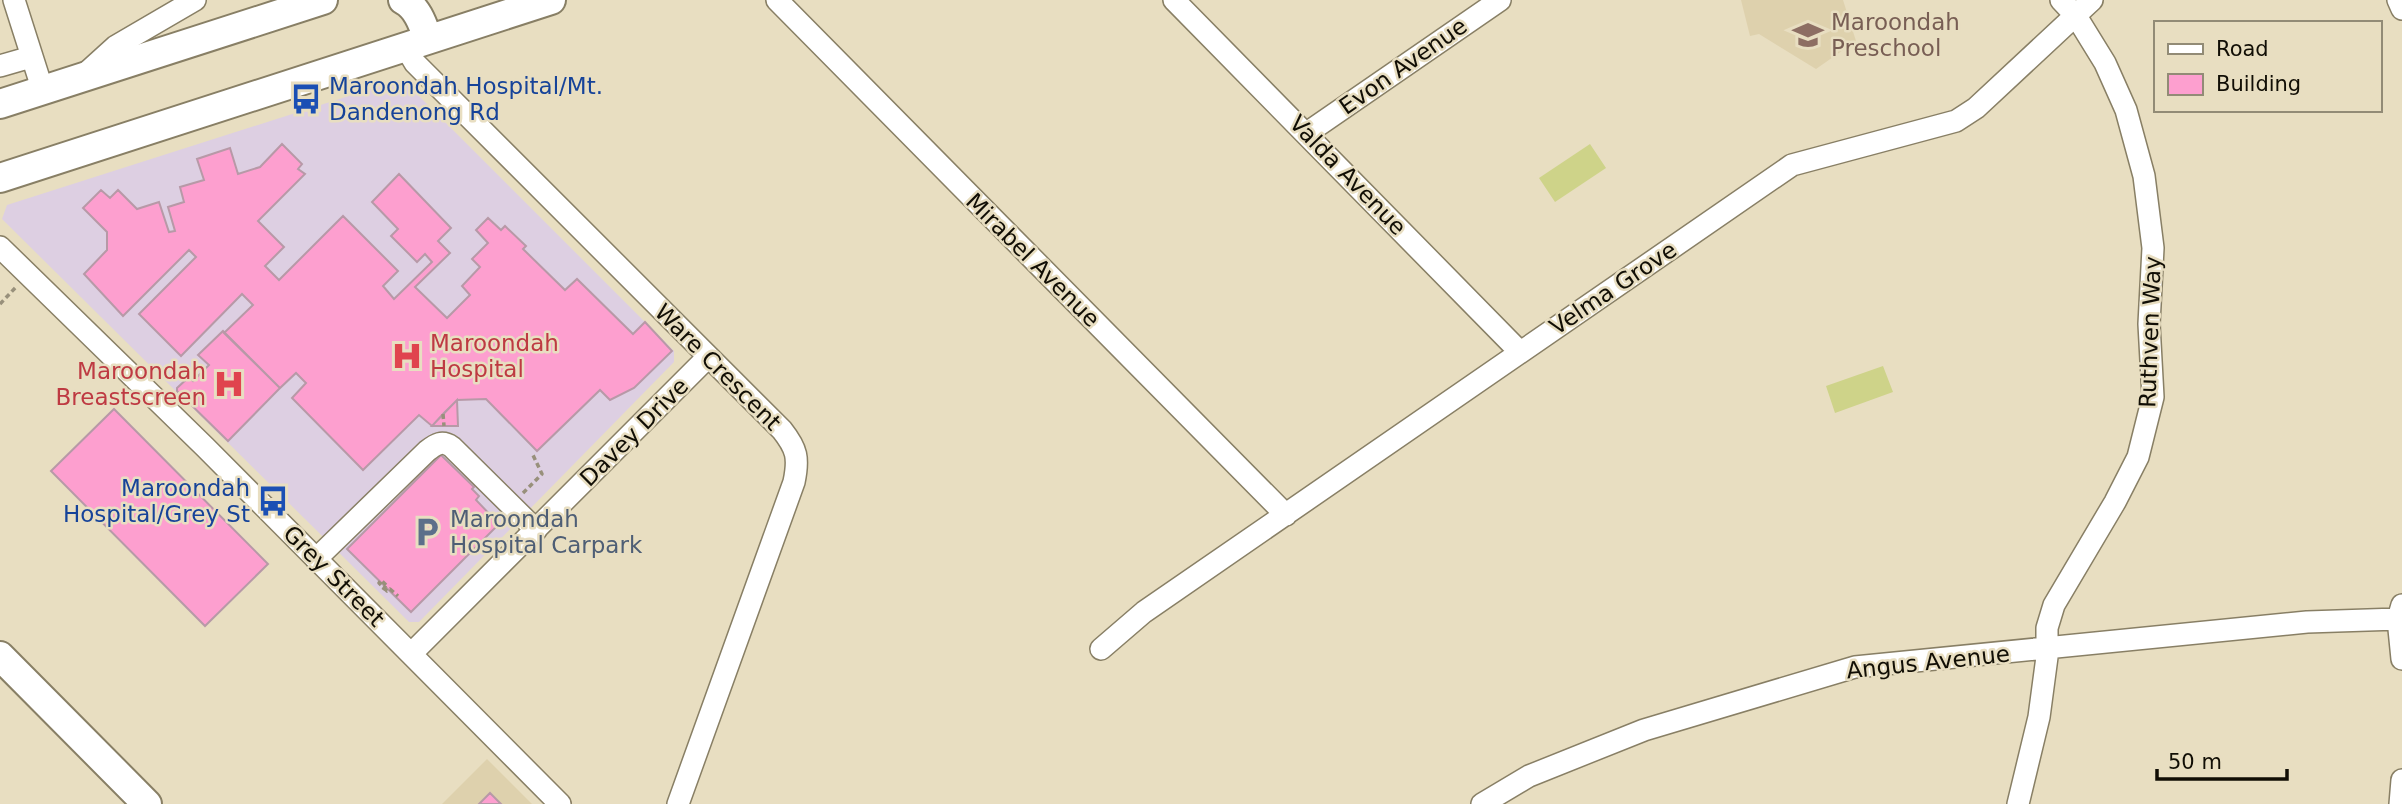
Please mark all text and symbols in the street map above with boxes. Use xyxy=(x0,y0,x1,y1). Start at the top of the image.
place label: Maroondah Preschool xyxy=(1831,9,1960,61)
street label: Evon Avenue xyxy=(1334,12,1472,120)
school or university icon: Maroondah Preschool xyxy=(1791,18,1825,52)
legend xyxy=(2154,21,2381,112)
text: Road xyxy=(2216,37,2269,61)
text: Building xyxy=(2216,72,2301,96)
place label: Maroondah Hospital/Mt. Dandenong Rd xyxy=(329,73,603,125)
bus stop icon: Maroondah Hospital/Mt. Dandenong Rd xyxy=(289,82,323,116)
street label: Valda Avenue xyxy=(1285,110,1411,240)
street label: Mirabel Avenue xyxy=(961,188,1105,332)
street label: Velma Grove xyxy=(1545,236,1681,340)
street label: Ruthven Way xyxy=(2134,256,2166,408)
street label: Ware Crescent xyxy=(650,299,786,435)
place label: Maroondah Hospital xyxy=(430,330,559,382)
hospital icon: Maroondah Hospital xyxy=(390,339,424,373)
place label: Maroondah Breastscreen xyxy=(56,358,206,410)
hospital icon: Maroondah Breastscreen xyxy=(212,367,246,401)
street label: Davey Drive xyxy=(575,373,693,491)
place label: Maroondah Hospital/Grey St xyxy=(63,475,250,527)
bus stop icon: Maroondah Hospital/Grey St xyxy=(256,484,290,518)
place label: Maroondah Hospital Carpark xyxy=(450,506,643,558)
parking icon: Maroondah Hospital Carpark xyxy=(410,515,444,549)
street label: Grey Street xyxy=(278,520,390,632)
street label: Angus Avenue xyxy=(1845,640,2011,684)
scale bar xyxy=(2157,738,2286,782)
text: 50 m xyxy=(2168,750,2222,774)

